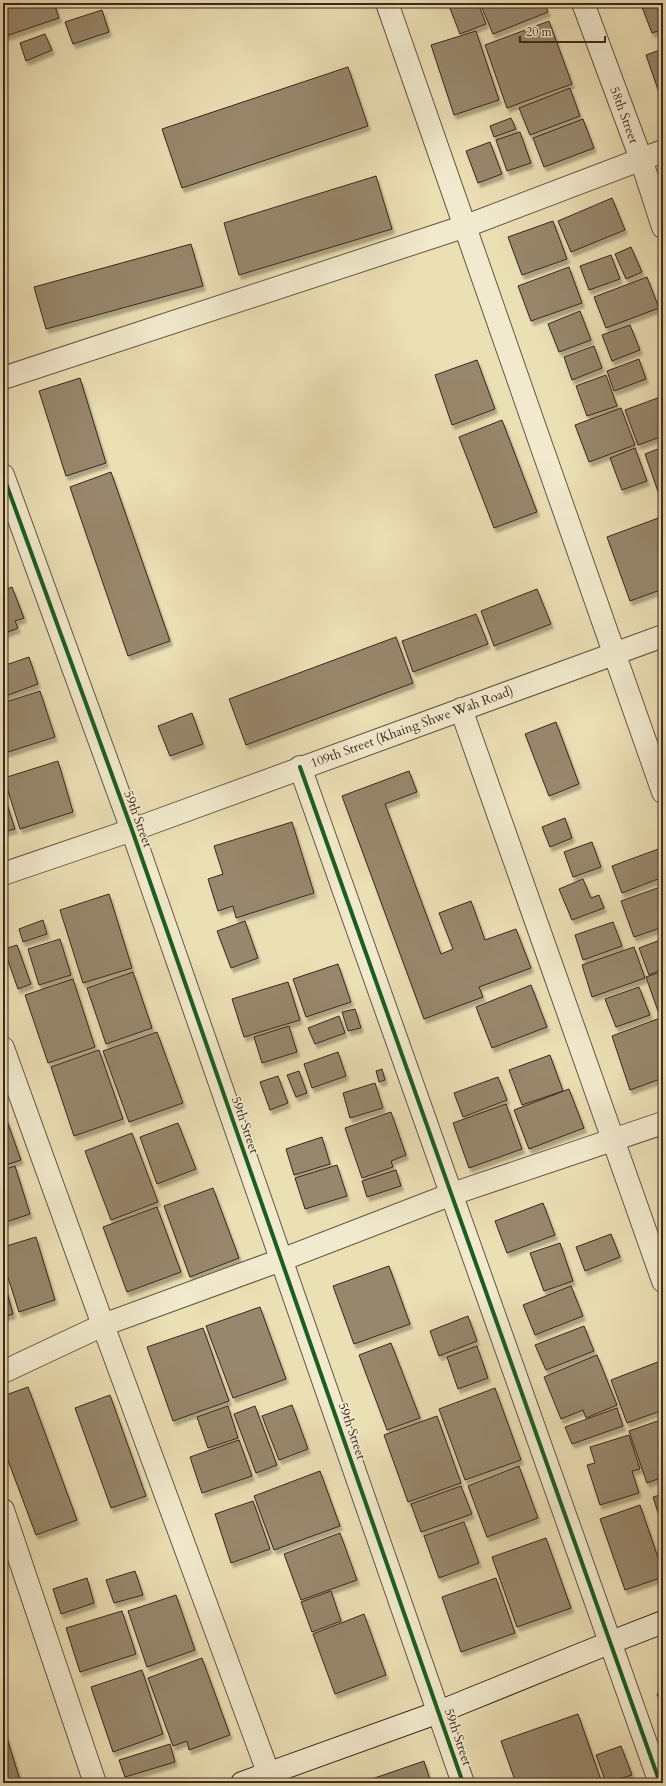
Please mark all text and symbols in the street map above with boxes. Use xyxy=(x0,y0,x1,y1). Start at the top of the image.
scale bar xyxy=(520,18,605,44)
text: 20 m xyxy=(526,24,553,40)
street label: 58th Street xyxy=(605,84,643,146)
street label: 109th Street (Khaing Shwe Wah Road) xyxy=(308,682,516,772)
street label: 59th Street xyxy=(119,788,157,850)
street label: 59th Street xyxy=(227,1094,263,1156)
street label: 59th Street xyxy=(334,1400,370,1462)
street label: 59th Street xyxy=(440,1706,476,1768)

